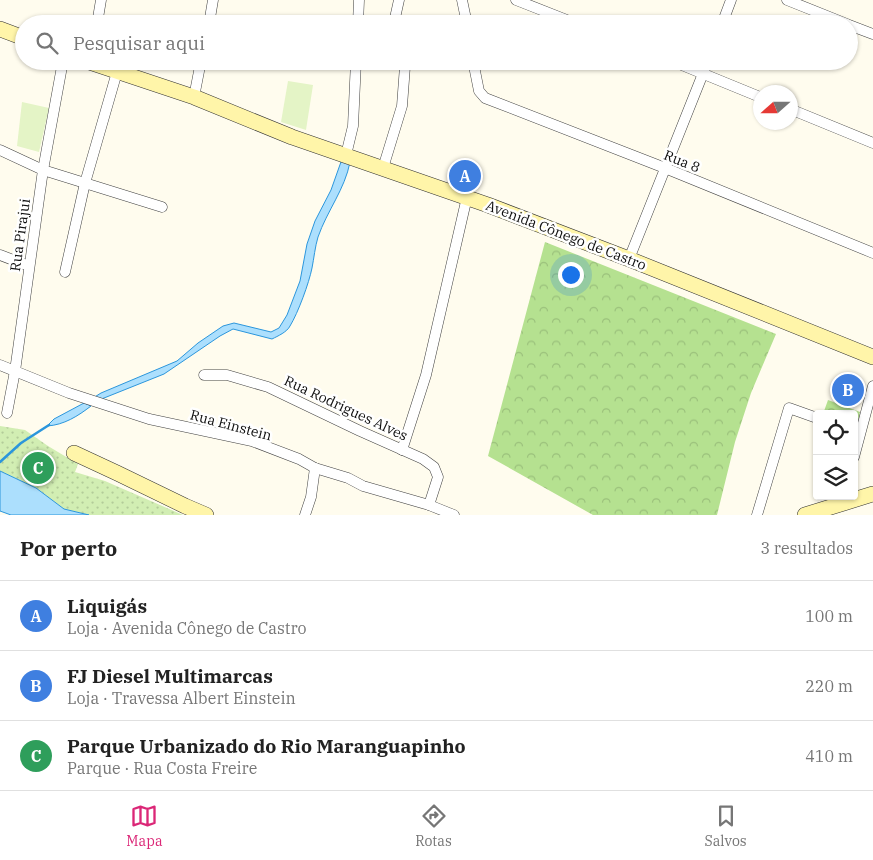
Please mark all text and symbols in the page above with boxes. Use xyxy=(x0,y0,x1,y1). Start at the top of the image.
search box xyxy=(15,15,858,70)
icon: search xyxy=(33,29,61,57)
text: Pesquisar aqui xyxy=(73,31,205,55)
north arrow xyxy=(753,85,798,130)
street label: Rua 8 xyxy=(661,146,703,176)
pin: A xyxy=(449,157,481,195)
street label: Avenida Cônego de Castro xyxy=(483,196,649,274)
street label: Rua Pirajui xyxy=(6,197,34,273)
your location xyxy=(558,262,584,288)
street label: Rua Rodrigues Alves xyxy=(281,371,411,445)
pin: B xyxy=(832,371,864,409)
street label: Rua Einstein xyxy=(188,405,274,445)
map controls xyxy=(813,410,858,500)
button: locate xyxy=(813,410,858,455)
pin: C xyxy=(22,449,54,487)
button: layers xyxy=(813,455,858,500)
text: Por perto xyxy=(20,534,117,562)
text: 3 resultados xyxy=(761,538,853,558)
text: Liquigás xyxy=(67,594,147,618)
text: A xyxy=(30,606,42,626)
text: 100 m xyxy=(805,606,853,626)
text: Loja · Avenida Cônego de Castro xyxy=(67,618,307,638)
text: FJ Diesel Multimarcas xyxy=(67,664,273,688)
text: B xyxy=(30,676,42,696)
text: 220 m xyxy=(805,676,853,696)
text: Loja · Travessa Albert Einstein xyxy=(67,688,296,708)
text: Parque Urbanizado do Rio Maranguapinho xyxy=(67,734,466,758)
text: C xyxy=(31,746,41,766)
text: 410 m xyxy=(805,746,853,766)
text: Parque · Rua Costa Freire xyxy=(67,758,257,778)
tab: Mapa xyxy=(126,802,163,850)
tab: Rotas xyxy=(415,802,452,850)
tab: Salvos xyxy=(704,802,747,850)

